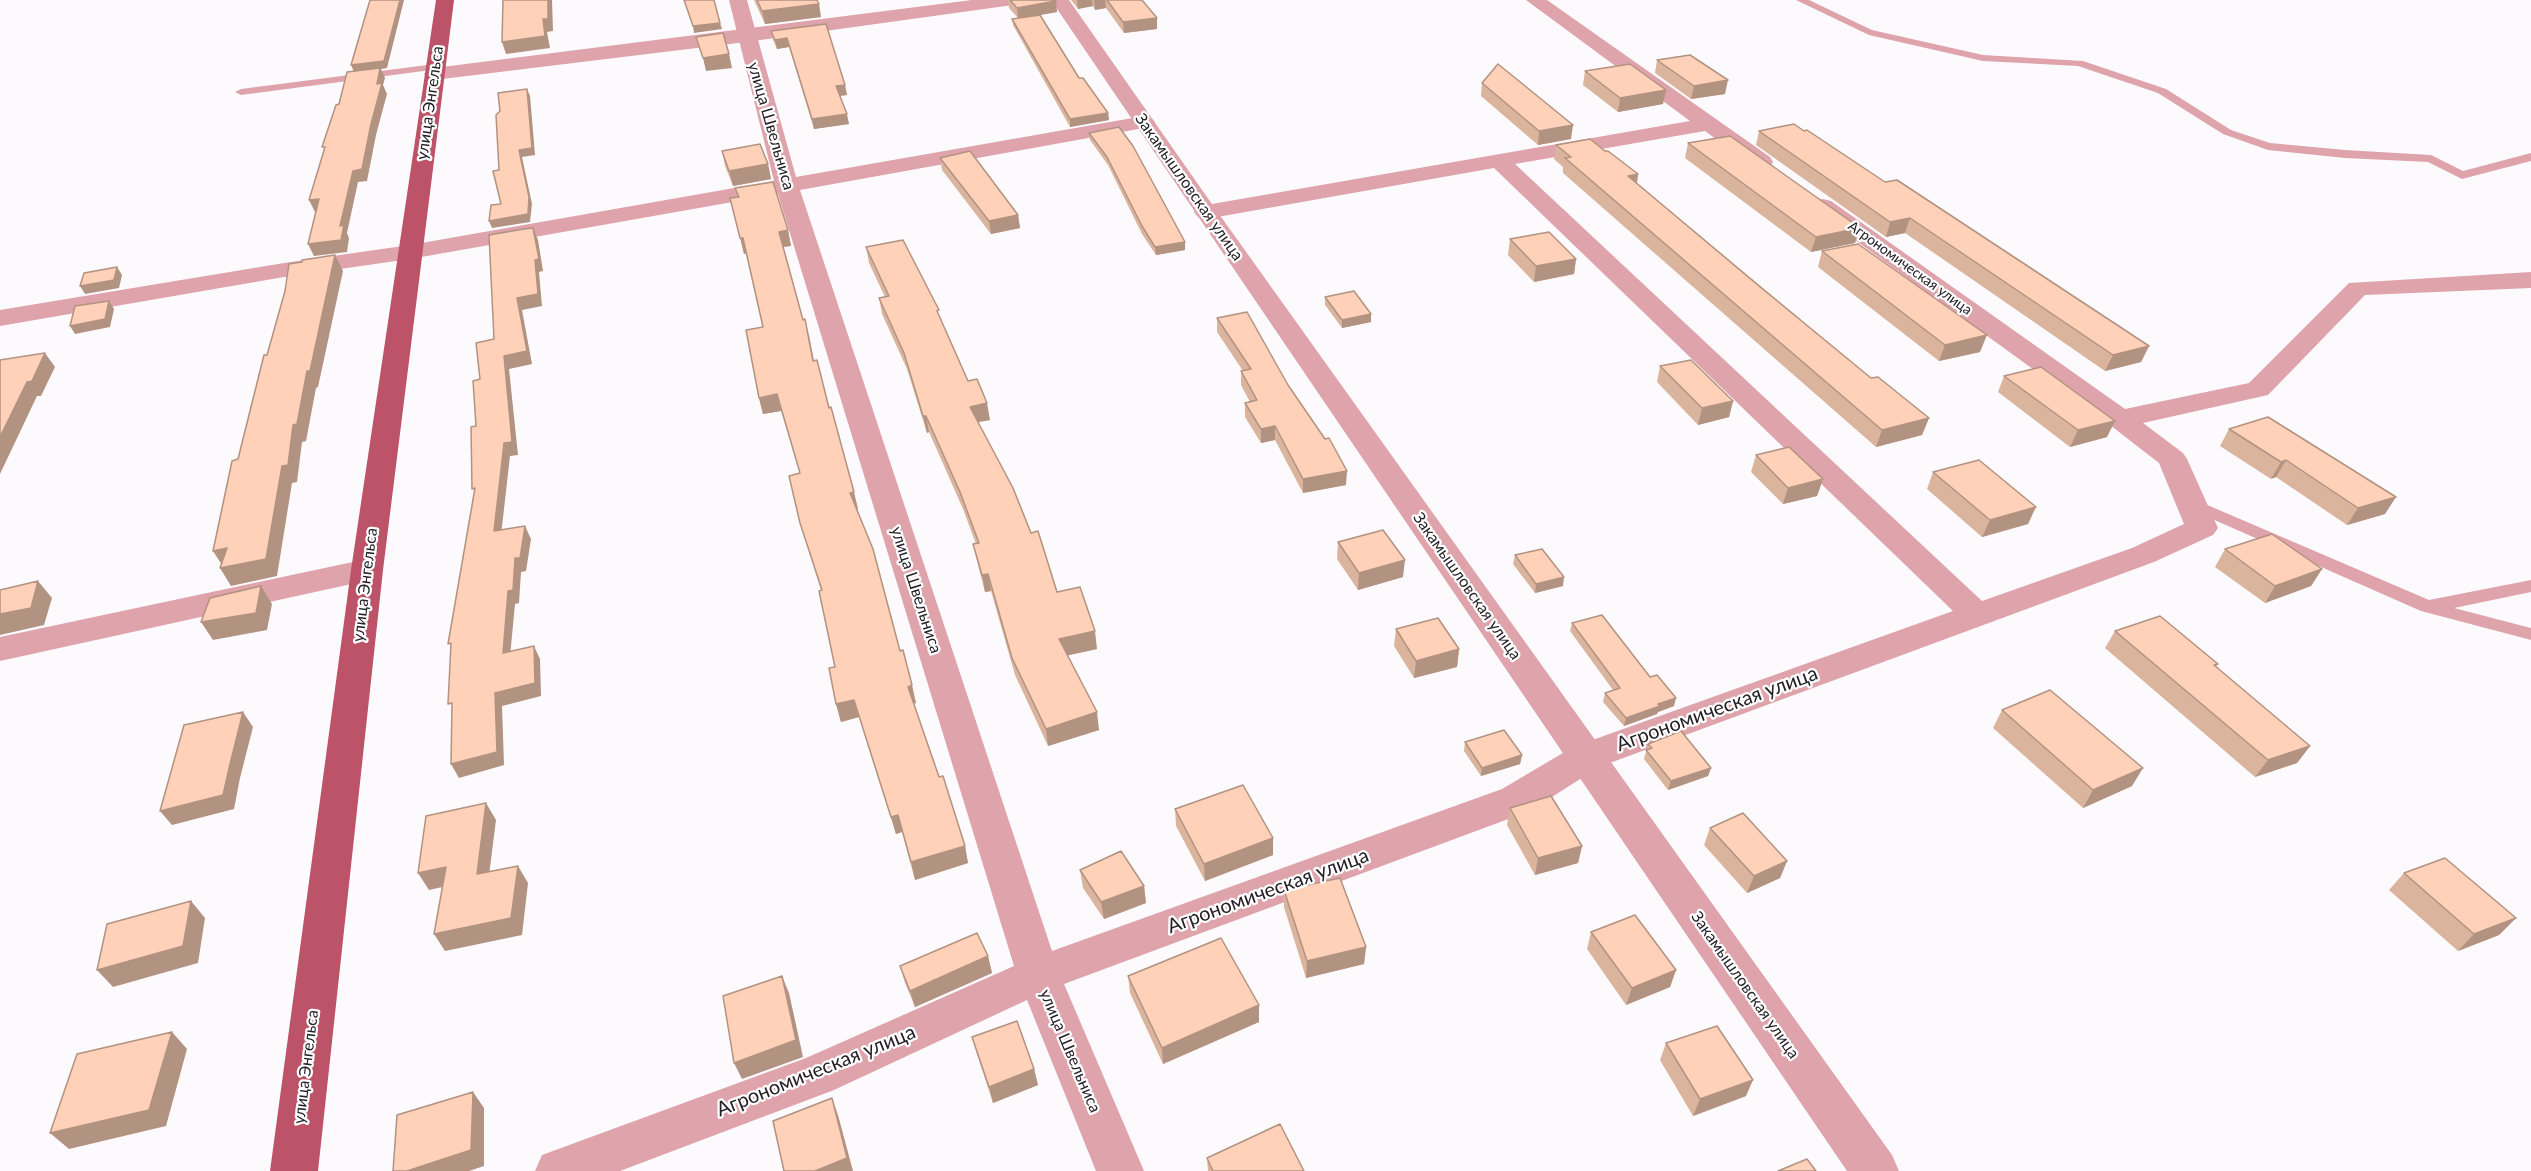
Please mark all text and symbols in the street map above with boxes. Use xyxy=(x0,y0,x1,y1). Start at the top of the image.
street label: улица Энгельса xyxy=(413,45,447,161)
street label: улица Швельниса xyxy=(744,60,798,192)
street label: Закамышловская улица xyxy=(1131,110,1247,264)
street label: Агрономическая улица xyxy=(1845,217,1975,319)
street label: Закамышловская улица xyxy=(1409,509,1525,663)
street label: улица Швельниса xyxy=(886,524,946,656)
street label: улица Энгельса xyxy=(348,527,382,643)
street label: Агрономическая улица xyxy=(1613,661,1821,757)
street label: Агрономическая улица xyxy=(1164,843,1372,939)
street label: Закамышловская улица xyxy=(1687,908,1803,1062)
street label: улица Швельниса xyxy=(1035,986,1105,1116)
street label: улица Энгельса xyxy=(289,1009,323,1125)
street label: Агрономическая улица xyxy=(713,1020,919,1122)

